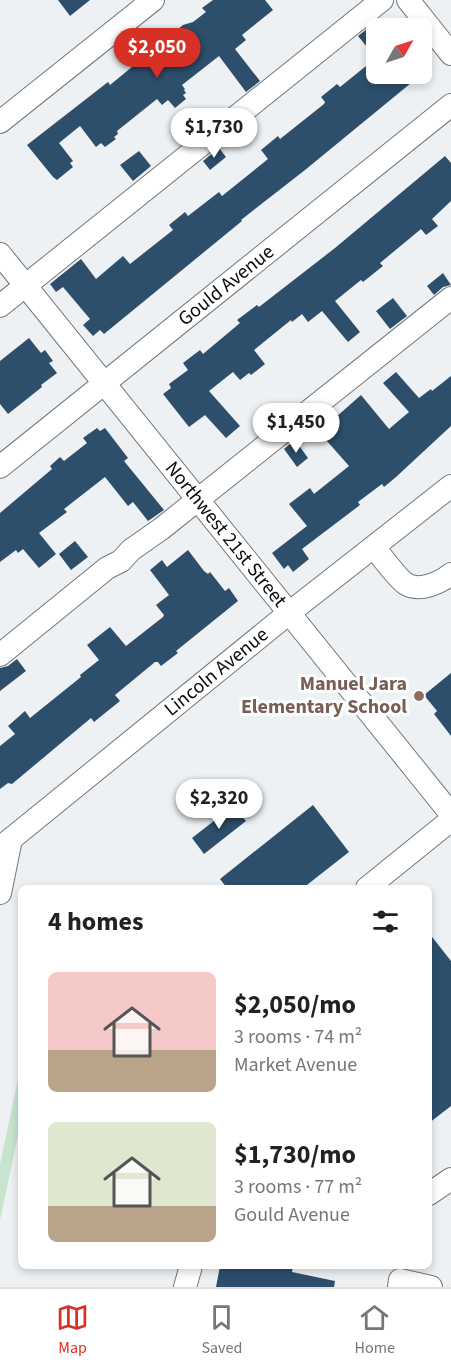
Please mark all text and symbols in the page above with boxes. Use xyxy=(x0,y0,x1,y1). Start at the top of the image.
north arrow xyxy=(366,18,432,84)
map controls xyxy=(366,18,432,84)
pin: $2,050 xyxy=(108,28,206,79)
text: $2,050 xyxy=(128,33,186,61)
pin: $1,730 xyxy=(165,108,263,159)
text: $1,730 xyxy=(185,113,243,141)
street label: Gould Avenue xyxy=(172,238,280,333)
pin: $1,450 xyxy=(247,403,345,454)
text: $1,450 xyxy=(267,408,325,436)
street label: Northwest 21st Street xyxy=(158,455,293,614)
street label: Lincoln Avenue xyxy=(158,621,275,723)
place label: Manuel Jara Elementary School xyxy=(241,670,407,721)
marker: Manuel Jara Elementary School xyxy=(412,689,426,703)
pin: $2,320 xyxy=(170,779,268,830)
text: $2,320 xyxy=(190,784,248,812)
text: 4 homes xyxy=(48,903,143,940)
icon: filters xyxy=(369,905,402,938)
text: $2,050/mo xyxy=(234,986,356,1023)
icon: home xyxy=(96,996,168,1068)
text: 3 rooms · 74 m² xyxy=(234,1023,362,1051)
text: Market Avenue xyxy=(234,1051,357,1079)
text: $1,730/mo xyxy=(234,1136,356,1173)
icon: home xyxy=(96,1146,168,1218)
text: 3 rooms · 77 m² xyxy=(234,1173,362,1201)
text: Gould Avenue xyxy=(234,1201,350,1229)
tab: Map xyxy=(56,1301,89,1359)
tab: Saved xyxy=(201,1301,242,1359)
tab: Home xyxy=(355,1301,395,1359)

